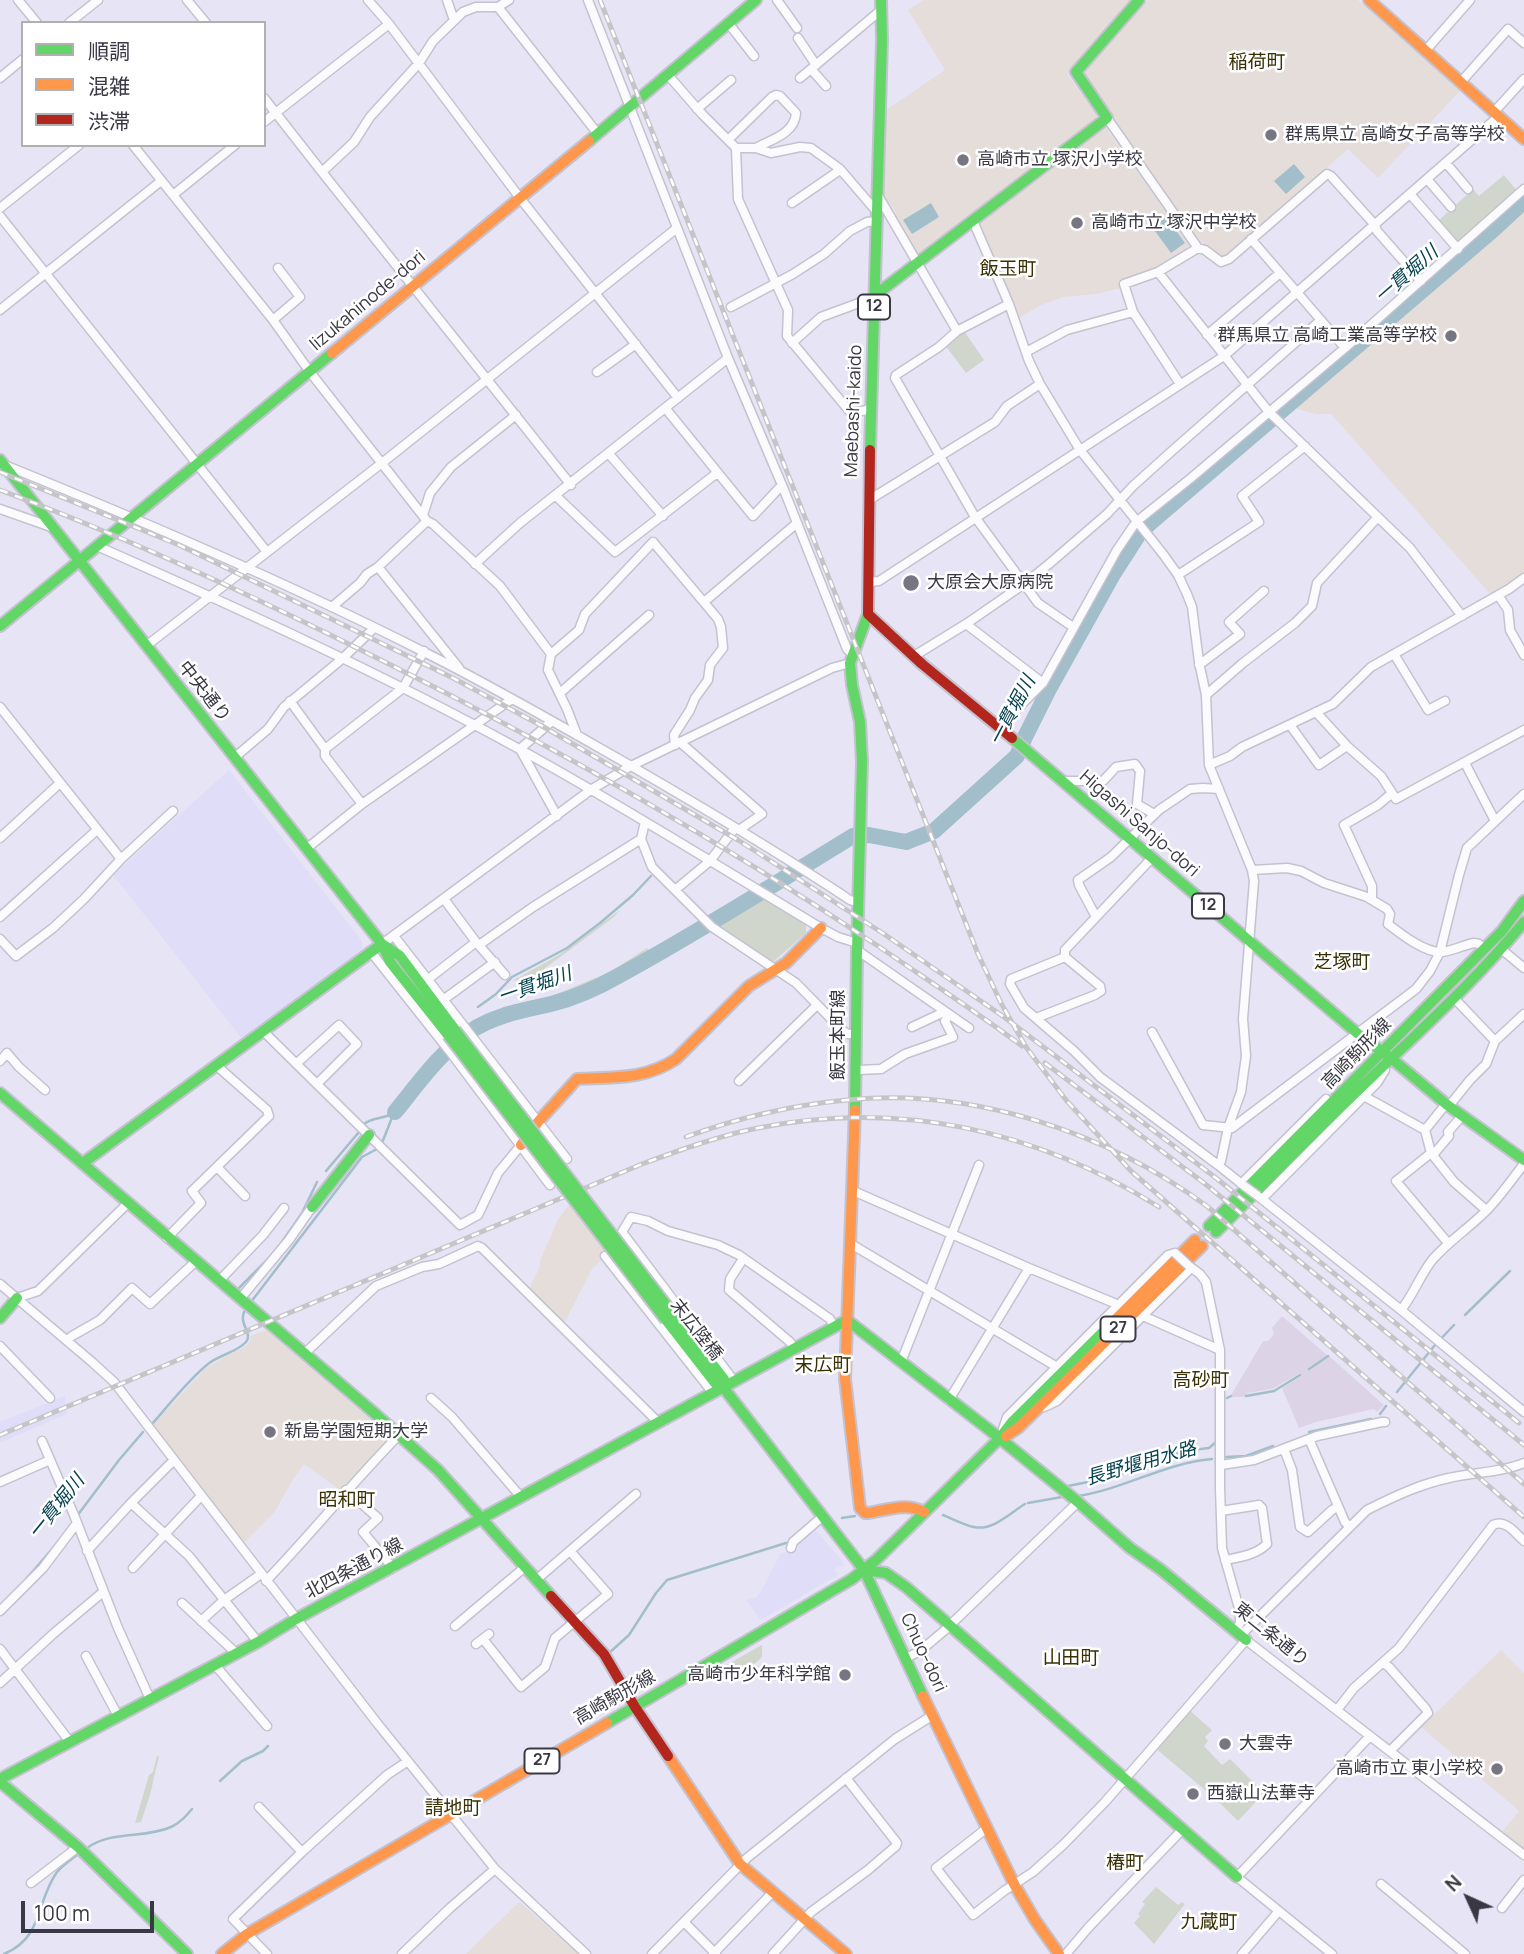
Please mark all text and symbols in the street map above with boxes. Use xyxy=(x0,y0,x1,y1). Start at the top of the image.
legend xyxy=(21,21,266,147)
text: 順調 xyxy=(88,37,130,65)
district label: 稲荷町 xyxy=(1229,52,1285,74)
text: 混雑 xyxy=(88,72,130,100)
text: 渋滞 xyxy=(88,107,130,135)
place label: 群馬県立 高崎女子高等学校 xyxy=(1285,124,1505,146)
marker: 群馬県立 高崎女子高等学校 xyxy=(1263,127,1279,143)
place label: 高崎市立 塚沢小学校 xyxy=(977,149,1143,171)
marker: 高崎市立 塚沢小学校 xyxy=(955,152,971,168)
place label: 高崎市立 塚沢中学校 xyxy=(1091,212,1257,234)
marker: 高崎市立 塚沢中学校 xyxy=(1069,215,1085,231)
water label: 一貫堀川 xyxy=(1371,241,1443,309)
street label: Iizukahinode-dori xyxy=(306,246,430,356)
district label: 飯玉町 xyxy=(980,259,1036,281)
road number: 12 xyxy=(858,294,890,320)
place label: 群馬県立 高崎工業高等学校 xyxy=(1217,325,1437,347)
marker: 群馬県立 高崎工業高等学校 xyxy=(1443,328,1459,344)
street label: Maebashi-kaido xyxy=(841,344,867,478)
place label: 大原会大原病院 xyxy=(927,572,1053,594)
marker: 大原会大原病院 xyxy=(901,573,921,593)
street label: 中央通り xyxy=(173,657,235,727)
water label: 一貫堀川 xyxy=(985,672,1041,750)
street label: Higashi Sanjo-dori xyxy=(1075,766,1203,882)
road number: 12 xyxy=(1192,893,1224,918)
district label: 芝塚町 xyxy=(1314,952,1370,974)
water label: 一貫堀川 xyxy=(495,963,575,1009)
street label: 飯玉本町線 xyxy=(828,990,850,1080)
street label: 高崎駒形線 xyxy=(1318,1014,1396,1094)
street label: 末広陸橋 xyxy=(665,1295,727,1365)
road number: 27 xyxy=(1100,1316,1136,1342)
district label: 末広町 xyxy=(795,1355,851,1377)
district label: 高砂町 xyxy=(1173,1370,1229,1392)
place label: 新島学園短期大学 xyxy=(284,1421,428,1443)
marker: 新島学園短期大学 xyxy=(262,1424,278,1440)
water label: 長野堰用水路 xyxy=(1083,1437,1199,1491)
water label: 一貫堀川 xyxy=(24,1470,90,1544)
district label: 昭和町 xyxy=(319,1490,375,1512)
street label: 北四条通り線 xyxy=(301,1534,407,1604)
street label: 東二条通り xyxy=(1229,1598,1313,1672)
street label: Chuo-dori xyxy=(895,1610,951,1696)
district label: 山田町 xyxy=(1043,1648,1099,1670)
place label: 高崎市少年科学館 xyxy=(687,1664,831,1686)
street label: 高崎駒形線 xyxy=(571,1666,659,1730)
marker: 高崎市少年科学館 xyxy=(837,1667,853,1683)
place label: 大雲寺 xyxy=(1239,1733,1293,1755)
marker: 大雲寺 xyxy=(1217,1736,1233,1752)
road number: 27 xyxy=(524,1749,560,1774)
place label: 高崎市立 東小学校 xyxy=(1335,1758,1483,1780)
marker: 高崎市立 東小学校 xyxy=(1489,1761,1505,1777)
place label: 西嶽山法華寺 xyxy=(1207,1783,1315,1805)
marker: 西嶽山法華寺 xyxy=(1185,1786,1201,1802)
district label: 請地町 xyxy=(425,1798,481,1820)
district label: 椿町 xyxy=(1106,1853,1144,1875)
north arrow xyxy=(1433,1863,1503,1933)
text: N xyxy=(1439,1869,1467,1897)
scale bar xyxy=(24,1888,158,1932)
text: 100 m xyxy=(34,1899,90,1927)
district label: 九蔵町 xyxy=(1181,1912,1237,1934)

